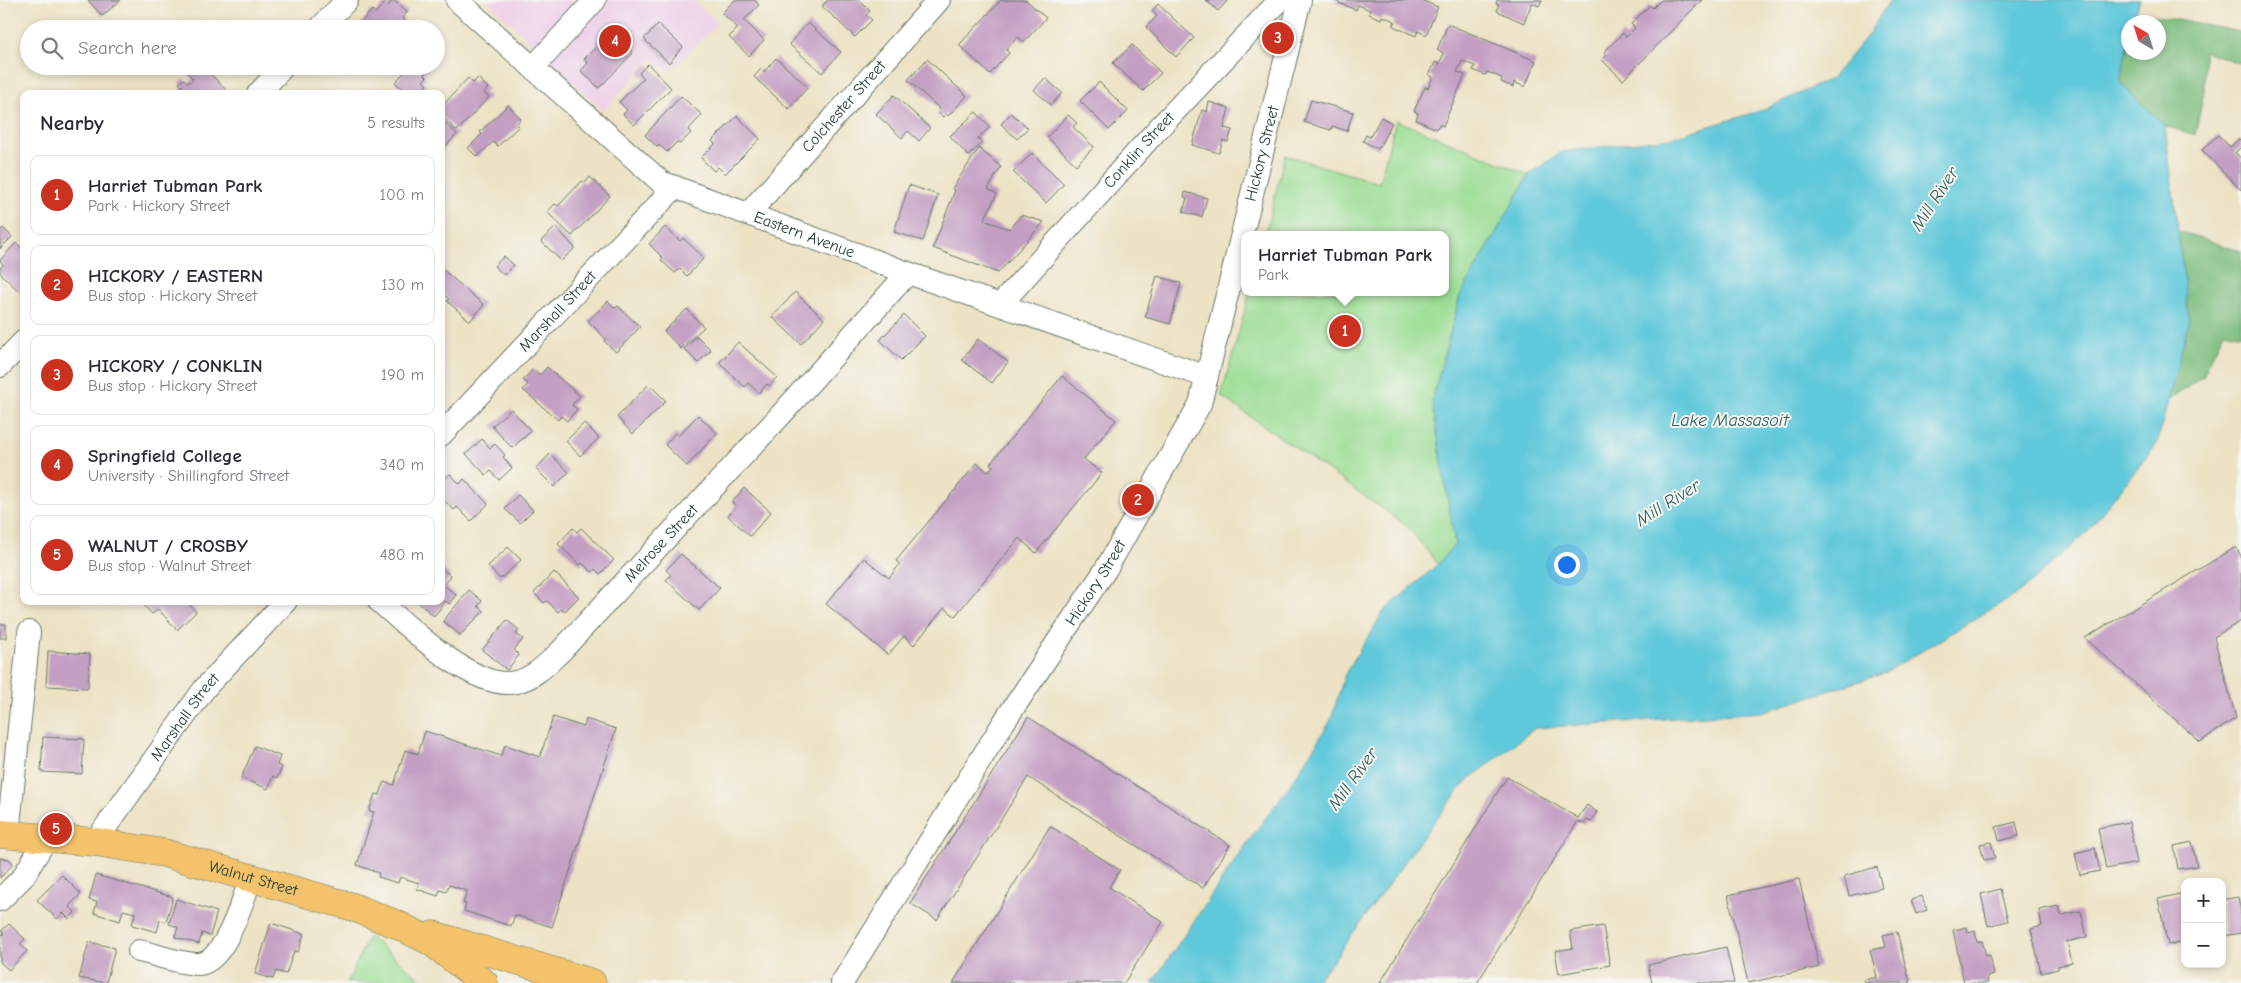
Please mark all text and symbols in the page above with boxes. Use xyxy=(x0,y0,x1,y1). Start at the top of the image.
north arrow xyxy=(2121,15,2166,60)
pin: 3 xyxy=(1262,19,1294,57)
search box xyxy=(20,20,445,75)
pin: 4 xyxy=(599,22,631,60)
icon: search xyxy=(38,34,66,62)
text: Search here xyxy=(78,37,177,59)
street label: Colchester Street xyxy=(798,57,890,156)
street label: Hickory Street xyxy=(1242,103,1283,203)
street label: Conklin Street xyxy=(1100,108,1178,192)
text: Nearby xyxy=(40,111,104,135)
text: 5 results xyxy=(367,114,425,132)
water label: Mill River xyxy=(1906,163,1964,236)
text: Harriet Tubman Park xyxy=(88,175,262,197)
text: 1 xyxy=(54,186,60,204)
text: 100 m xyxy=(380,186,424,204)
text: Park · Hickory Street xyxy=(88,197,230,215)
street label: Eastern Avenue xyxy=(751,208,857,262)
popup xyxy=(1241,231,1449,296)
text: Harriet Tubman Park xyxy=(1258,244,1432,266)
text: HICKORY / EASTERN xyxy=(88,265,263,287)
text: Park xyxy=(1258,266,1289,284)
street label: Marshall Street xyxy=(515,267,600,355)
text: 2 xyxy=(53,276,61,294)
text: 130 m xyxy=(381,276,424,294)
text: Bus stop · Hickory Street xyxy=(88,287,257,305)
pin: 1 xyxy=(1329,312,1361,350)
text: HICKORY / CONKLIN xyxy=(88,355,263,377)
text: 3 xyxy=(53,366,61,384)
text: 190 m xyxy=(381,366,424,384)
text: Bus stop · Hickory Street xyxy=(88,377,257,395)
water label: Lake Massasoit xyxy=(1671,410,1790,431)
text: Springfield College xyxy=(88,445,242,467)
text: 4 xyxy=(53,456,61,474)
text: 340 m xyxy=(380,456,424,474)
text: University · Shillingford Street xyxy=(88,467,289,485)
water label: Mill River xyxy=(1631,475,1705,531)
pin: 2 xyxy=(1122,481,1154,519)
street label: Melrose Street xyxy=(621,501,702,586)
text: WALNUT / CROSBY xyxy=(88,535,248,557)
street label: Hickory Street xyxy=(1062,537,1130,629)
text: 5 xyxy=(53,546,61,564)
text: 480 m xyxy=(380,546,424,564)
your location xyxy=(1554,552,1580,578)
text: Bus stop · Walnut Street xyxy=(88,557,251,575)
street label: Marshall Street xyxy=(147,669,223,764)
water label: Mill River xyxy=(1323,743,1383,815)
pin: 5 xyxy=(40,810,72,848)
street label: Walnut Street xyxy=(207,857,300,900)
map controls xyxy=(2181,878,2226,968)
button: + xyxy=(2181,878,2226,923)
button: − xyxy=(2181,923,2226,968)

